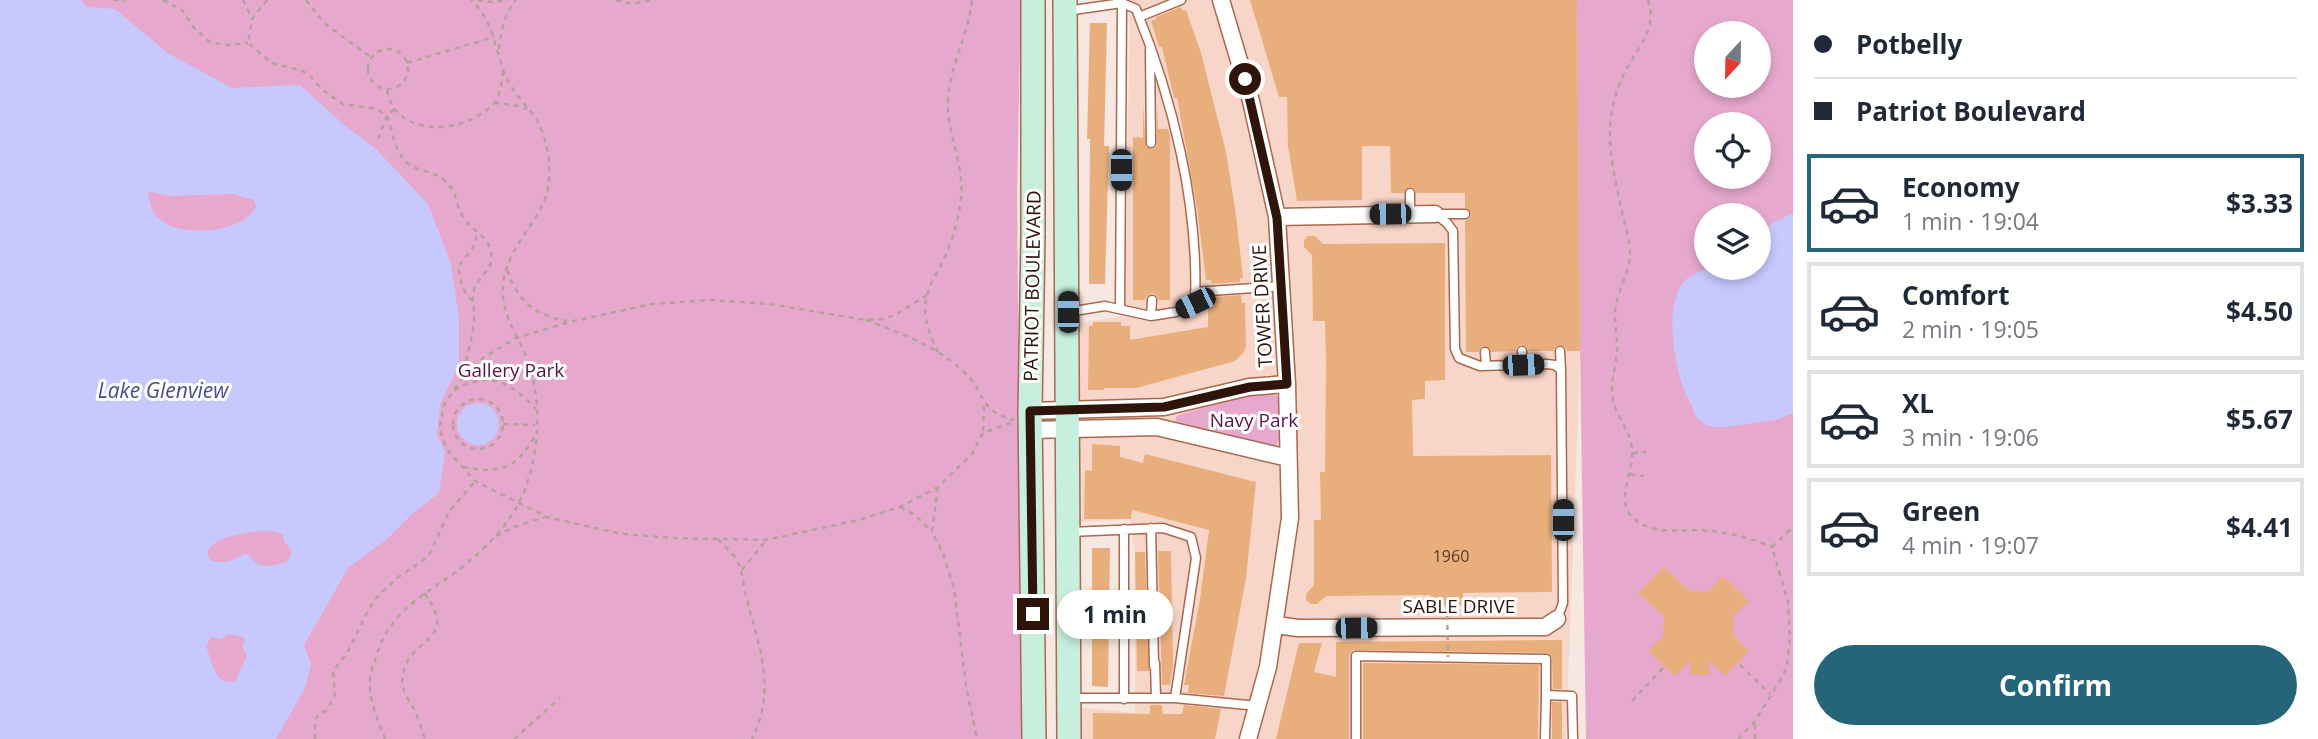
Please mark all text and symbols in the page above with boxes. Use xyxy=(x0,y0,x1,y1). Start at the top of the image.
north arrow xyxy=(1694,21,1771,98)
map controls xyxy=(1694,21,1771,280)
text: Potbelly xyxy=(1856,26,1962,62)
route start xyxy=(1229,63,1261,95)
text: Patriot Boulevard xyxy=(1856,93,2086,129)
button: locate xyxy=(1694,112,1771,189)
car xyxy=(1111,149,1132,191)
text: Economy xyxy=(1902,169,2020,205)
icon: car xyxy=(1818,172,1881,235)
text: $3.33 xyxy=(2226,185,2293,221)
street label: PATRIOT BOULEVARD xyxy=(1017,190,1047,382)
car xyxy=(1369,203,1412,225)
button: layers xyxy=(1694,203,1771,280)
text: 1 min · 19:04 xyxy=(1902,205,2039,237)
street label: TOWER DRIVE xyxy=(1246,244,1278,368)
text: Comfort xyxy=(1902,277,2009,313)
icon: car xyxy=(1818,280,1881,343)
car xyxy=(1172,284,1219,322)
car xyxy=(1058,291,1079,333)
text: $4.50 xyxy=(2226,293,2293,329)
text: 2 min · 19:05 xyxy=(1902,313,2039,345)
car xyxy=(1502,354,1545,376)
park label: Gallery Park xyxy=(458,357,564,383)
water label: Lake Glenview xyxy=(98,376,229,404)
text: XL xyxy=(1902,385,1934,421)
icon: car xyxy=(1818,388,1881,451)
text: $5.67 xyxy=(2226,401,2293,437)
park label: Navy Park xyxy=(1210,407,1298,433)
text: 3 min · 19:06 xyxy=(1902,421,2039,453)
text: Green xyxy=(1902,493,1980,529)
icon: car xyxy=(1818,496,1881,559)
car xyxy=(1553,499,1574,541)
text: $4.41 xyxy=(2226,509,2293,545)
text: 4 min · 19:07 xyxy=(1902,529,2039,561)
house number: 1960 xyxy=(1433,545,1469,567)
callout: 1 min xyxy=(1058,590,1173,638)
street label: SABLE DRIVE xyxy=(1403,593,1515,619)
route end xyxy=(1017,598,1049,630)
text: 1 min xyxy=(1083,598,1147,630)
car xyxy=(1335,617,1378,639)
button: Confirm xyxy=(1814,645,2297,725)

